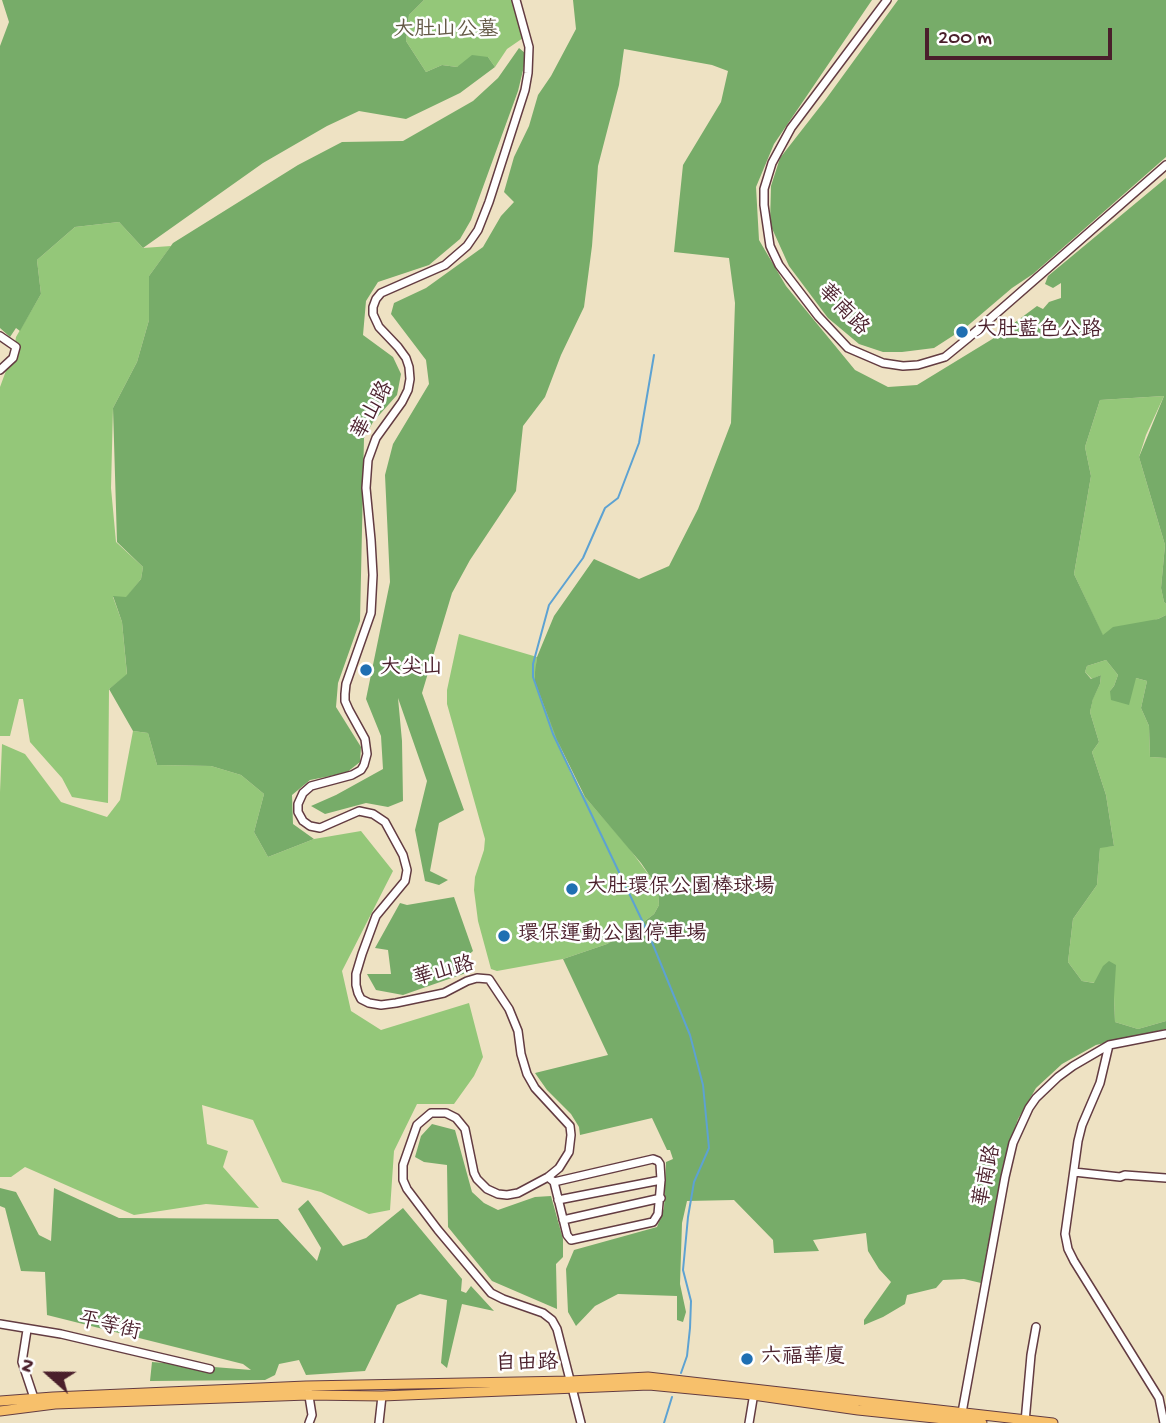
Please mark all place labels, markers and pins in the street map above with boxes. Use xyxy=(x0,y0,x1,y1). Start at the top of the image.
place label: 大肚藍色公路 xyxy=(976,319,1102,345)
marker: 大肚藍色公路 xyxy=(954,324,970,340)
place label: 大尖山 xyxy=(380,657,443,683)
marker: 大尖山 xyxy=(358,662,374,678)
place label: 大肚環保公園棒球場 xyxy=(586,876,775,902)
marker: 大肚環保公園棒球場 xyxy=(564,881,580,897)
place label: 環保運動公園停車場 xyxy=(518,923,707,949)
marker: 環保運動公園停車場 xyxy=(496,928,512,944)
place label: 六福華廈 xyxy=(761,1346,845,1372)
marker: 六福華廈 xyxy=(739,1351,755,1367)

